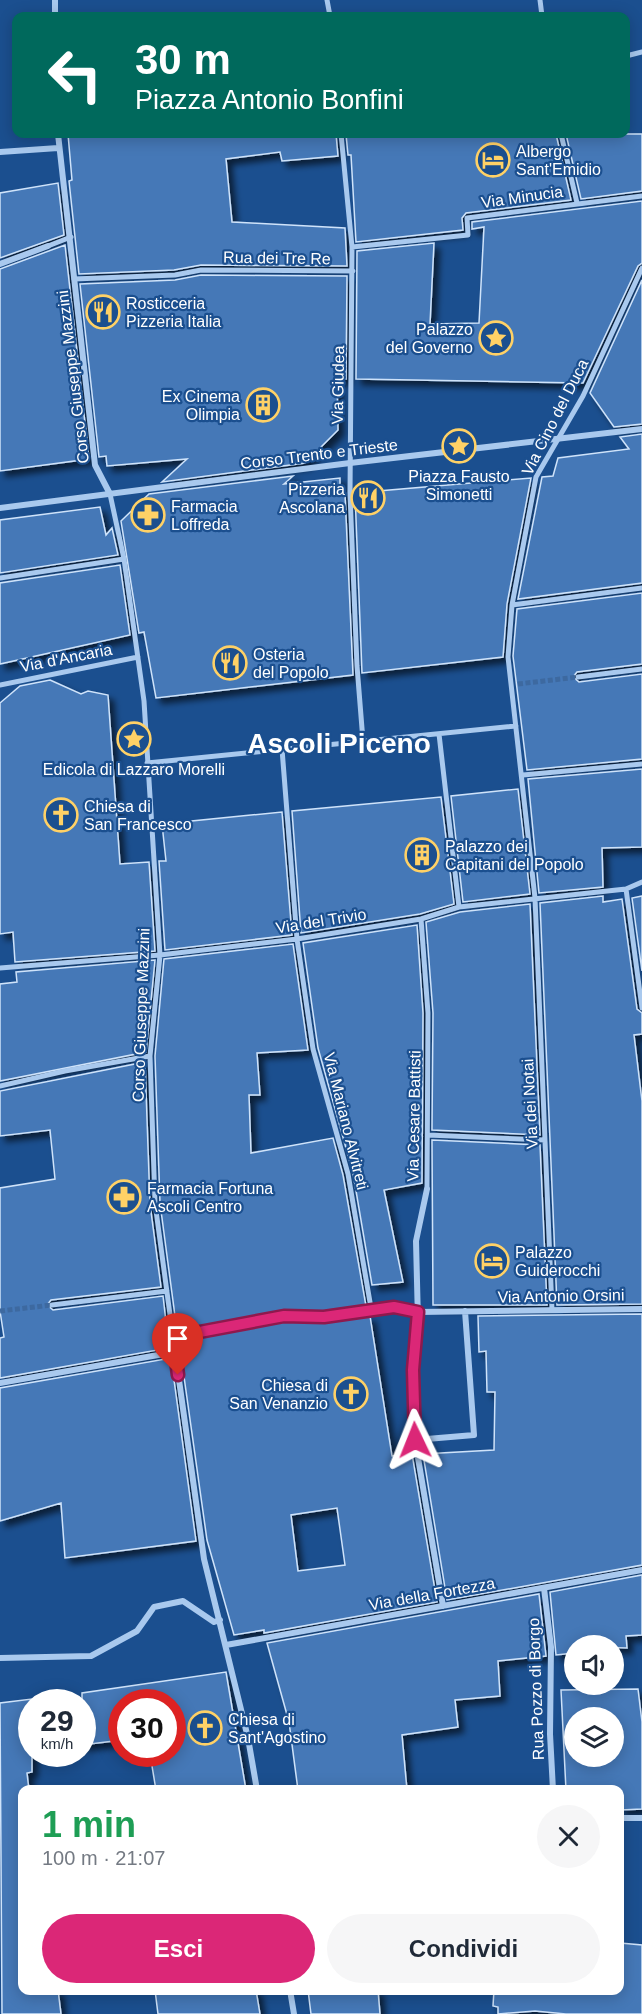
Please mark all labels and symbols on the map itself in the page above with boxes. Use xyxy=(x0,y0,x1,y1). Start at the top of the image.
hotel icon: Albergo Sant'Emidio xyxy=(475,142,511,178)
place label: Albergo Sant'Emidio xyxy=(516,143,601,178)
street label: Via Minucia xyxy=(480,183,564,211)
street label: Rua dei Tre Re xyxy=(223,249,331,267)
street label: Corso Giuseppe Mazzini xyxy=(54,289,92,465)
restaurant icon: Rosticceria Pizzeria Italia xyxy=(85,294,121,330)
place label: Rosticceria Pizzeria Italia xyxy=(126,295,221,330)
place icon: Palazzo del Governo xyxy=(478,320,514,356)
place label: Palazzo del Governo xyxy=(386,321,473,356)
street label: Via Giudea xyxy=(329,345,347,425)
street label: Via Cino del Duca xyxy=(518,356,592,478)
building icon: Ex Cinema Olimpia xyxy=(245,387,281,423)
place label: Ex Cinema Olimpia xyxy=(162,388,240,423)
place icon: Piazza Fausto Simonetti xyxy=(441,428,477,464)
street label: Corso Trento e Trieste xyxy=(239,436,399,472)
place label: Piazza Fausto Simonetti xyxy=(408,468,510,503)
restaurant icon: Pizzeria Ascolana xyxy=(350,480,386,516)
place label: Pizzeria Ascolana xyxy=(279,481,345,516)
pharmacy icon: Farmacia Loffreda xyxy=(130,497,166,533)
place label: Farmacia Loffreda xyxy=(171,498,238,533)
street label: Via d'Ancaria xyxy=(18,641,114,675)
restaurant icon: Osteria del Popolo xyxy=(212,645,248,681)
place label: Osteria del Popolo xyxy=(253,646,329,681)
place icon: Edicola di Lazzaro Morelli xyxy=(116,721,152,757)
district label: Ascoli Piceno xyxy=(247,728,431,759)
place label: Edicola di Lazzaro Morelli xyxy=(43,761,225,778)
church icon: Chiesa di San Francesco xyxy=(43,797,79,833)
place label: Chiesa di San Francesco xyxy=(84,798,192,833)
building icon: Palazzo dei Capitani del Popolo xyxy=(404,837,440,873)
place label: Palazzo dei Capitani del Popolo xyxy=(445,838,584,873)
street label: Via del Trivio xyxy=(275,905,368,937)
street label: Corso Giuseppe Mazzini xyxy=(129,928,153,1102)
street label: Via Mariano Alvitreti xyxy=(321,1050,371,1192)
street label: Via Cesare Battisti xyxy=(404,1050,424,1182)
street label: Via dei Notai xyxy=(519,1058,541,1150)
pharmacy icon: Farmacia Fortuna Ascoli Centro xyxy=(106,1179,142,1215)
place label: Farmacia Fortuna Ascoli Centro xyxy=(147,1180,273,1215)
hotel icon: Palazzo Guiderocchi xyxy=(474,1243,510,1279)
place label: Palazzo Guiderocchi xyxy=(515,1244,600,1279)
street label: Via Antonio Orsini xyxy=(497,1286,625,1306)
pin xyxy=(152,1313,203,1375)
church icon: Chiesa di San Venanzio xyxy=(333,1376,369,1412)
place label: Chiesa di San Venanzio xyxy=(229,1377,328,1412)
position arrow xyxy=(383,1408,447,1472)
street label: Via della Fortezza xyxy=(368,1575,496,1613)
street label: Rua Pozzo di Borgo xyxy=(525,1617,547,1760)
speed limit sign: 30 xyxy=(108,1689,186,1767)
church icon: Chiesa di Sant'Agostino xyxy=(187,1710,223,1746)
place label: Chiesa di Sant'Agostino xyxy=(228,1711,326,1746)

